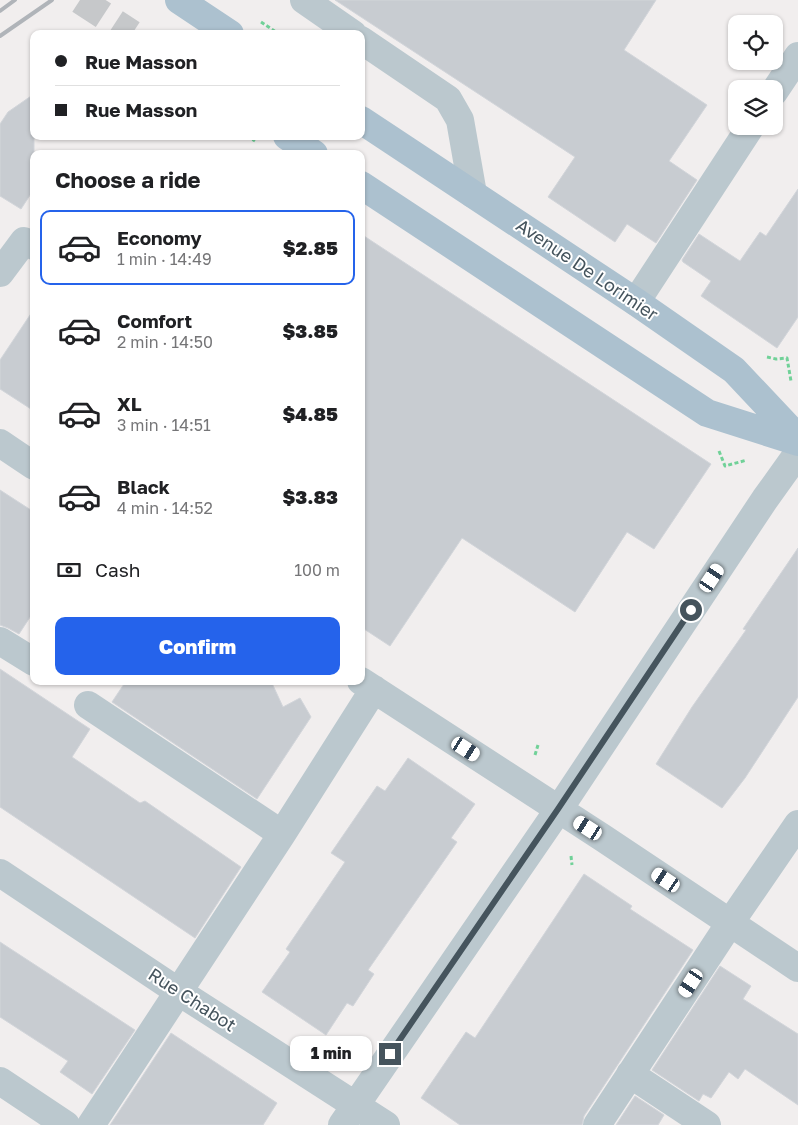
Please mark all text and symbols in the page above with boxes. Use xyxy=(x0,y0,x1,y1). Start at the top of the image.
map controls xyxy=(728,15,783,135)
button: locate xyxy=(728,15,783,70)
text: Rue Masson xyxy=(85,50,197,73)
button: layers xyxy=(728,80,783,135)
text: Rue Masson xyxy=(85,98,197,121)
text: Choose a ride xyxy=(55,166,201,193)
street label: Avenue De Lorimier xyxy=(512,213,663,325)
icon: car xyxy=(57,225,102,270)
text: Economy xyxy=(117,226,202,249)
text: $2.85 xyxy=(283,236,338,259)
text: 1 min · 14:49 xyxy=(117,249,212,269)
icon: car xyxy=(57,308,102,353)
text: Comfort xyxy=(117,309,192,332)
text: $3.85 xyxy=(283,319,338,342)
text: 2 min · 14:50 xyxy=(117,332,213,352)
icon: car xyxy=(57,391,102,436)
text: XL xyxy=(117,392,142,415)
text: $4.85 xyxy=(283,402,338,425)
text: 3 min · 14:51 xyxy=(117,415,211,435)
icon: car xyxy=(57,474,102,519)
text: Black xyxy=(117,475,170,498)
text: $3.83 xyxy=(283,485,338,508)
text: 4 min · 14:52 xyxy=(117,498,213,518)
icon: cash xyxy=(55,556,83,584)
text: Cash xyxy=(95,558,140,581)
text: 100 m xyxy=(294,560,340,580)
car xyxy=(697,561,726,595)
route start xyxy=(680,599,702,621)
button: Confirm xyxy=(55,617,340,675)
car xyxy=(449,735,482,763)
car xyxy=(571,814,604,842)
car xyxy=(649,865,682,895)
street label: Rue Chabot xyxy=(145,963,241,1036)
car xyxy=(676,966,705,1000)
callout: 1 min xyxy=(290,1036,372,1072)
text: 1 min xyxy=(311,1043,351,1063)
route end xyxy=(379,1043,401,1065)

